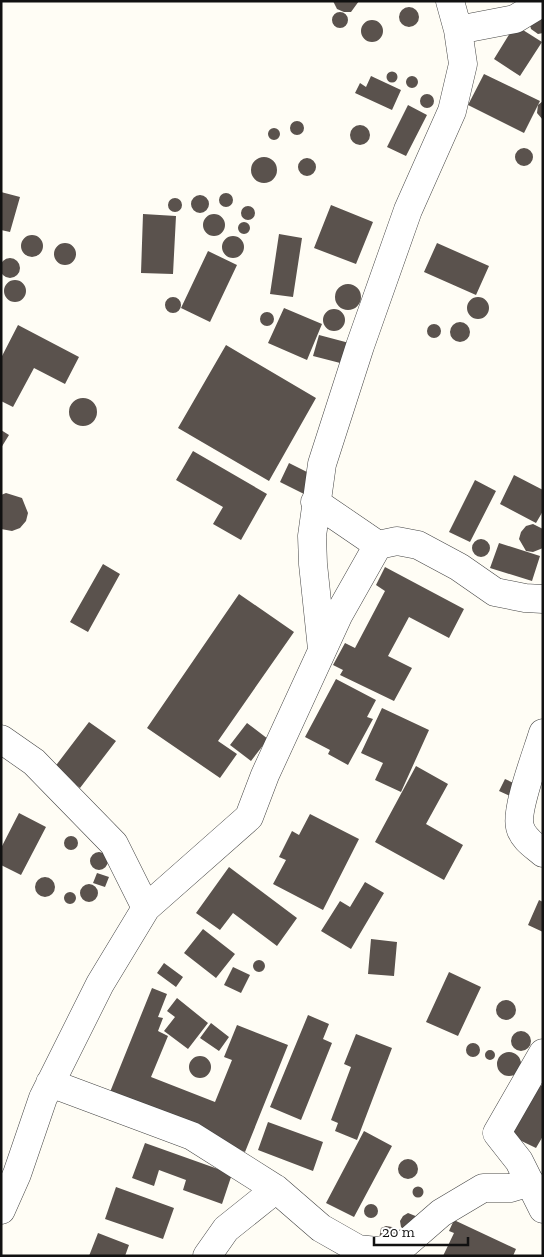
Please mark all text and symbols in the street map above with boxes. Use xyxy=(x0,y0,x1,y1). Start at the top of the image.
scale bar xyxy=(374,1214,468,1246)
text: 20 m xyxy=(382,1223,415,1241)

